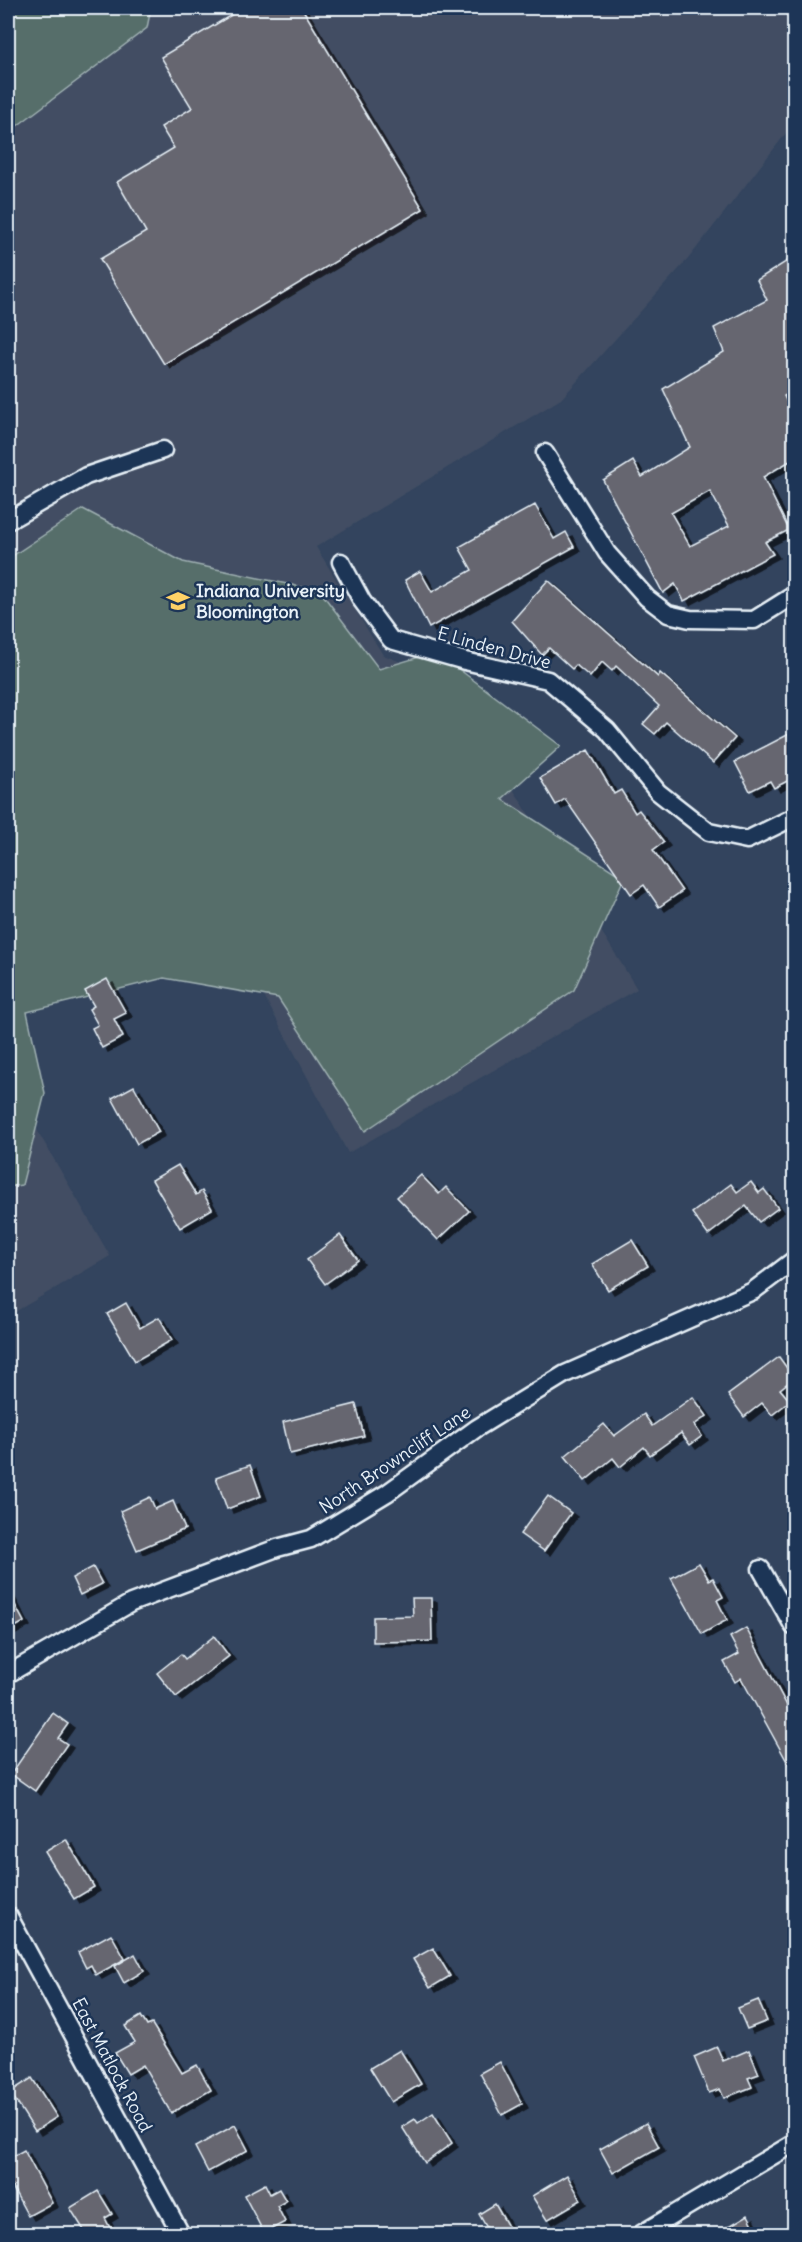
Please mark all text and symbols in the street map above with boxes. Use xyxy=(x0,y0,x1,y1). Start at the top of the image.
place label: Indiana University Bloomington xyxy=(196,579,345,623)
school or university icon: Indiana University Bloomington xyxy=(165,588,191,614)
street label: E Linden Drive xyxy=(435,621,553,674)
street label: North Browncliff Lane xyxy=(315,1400,475,1519)
street label: East Matlock Road xyxy=(67,1994,158,2136)

